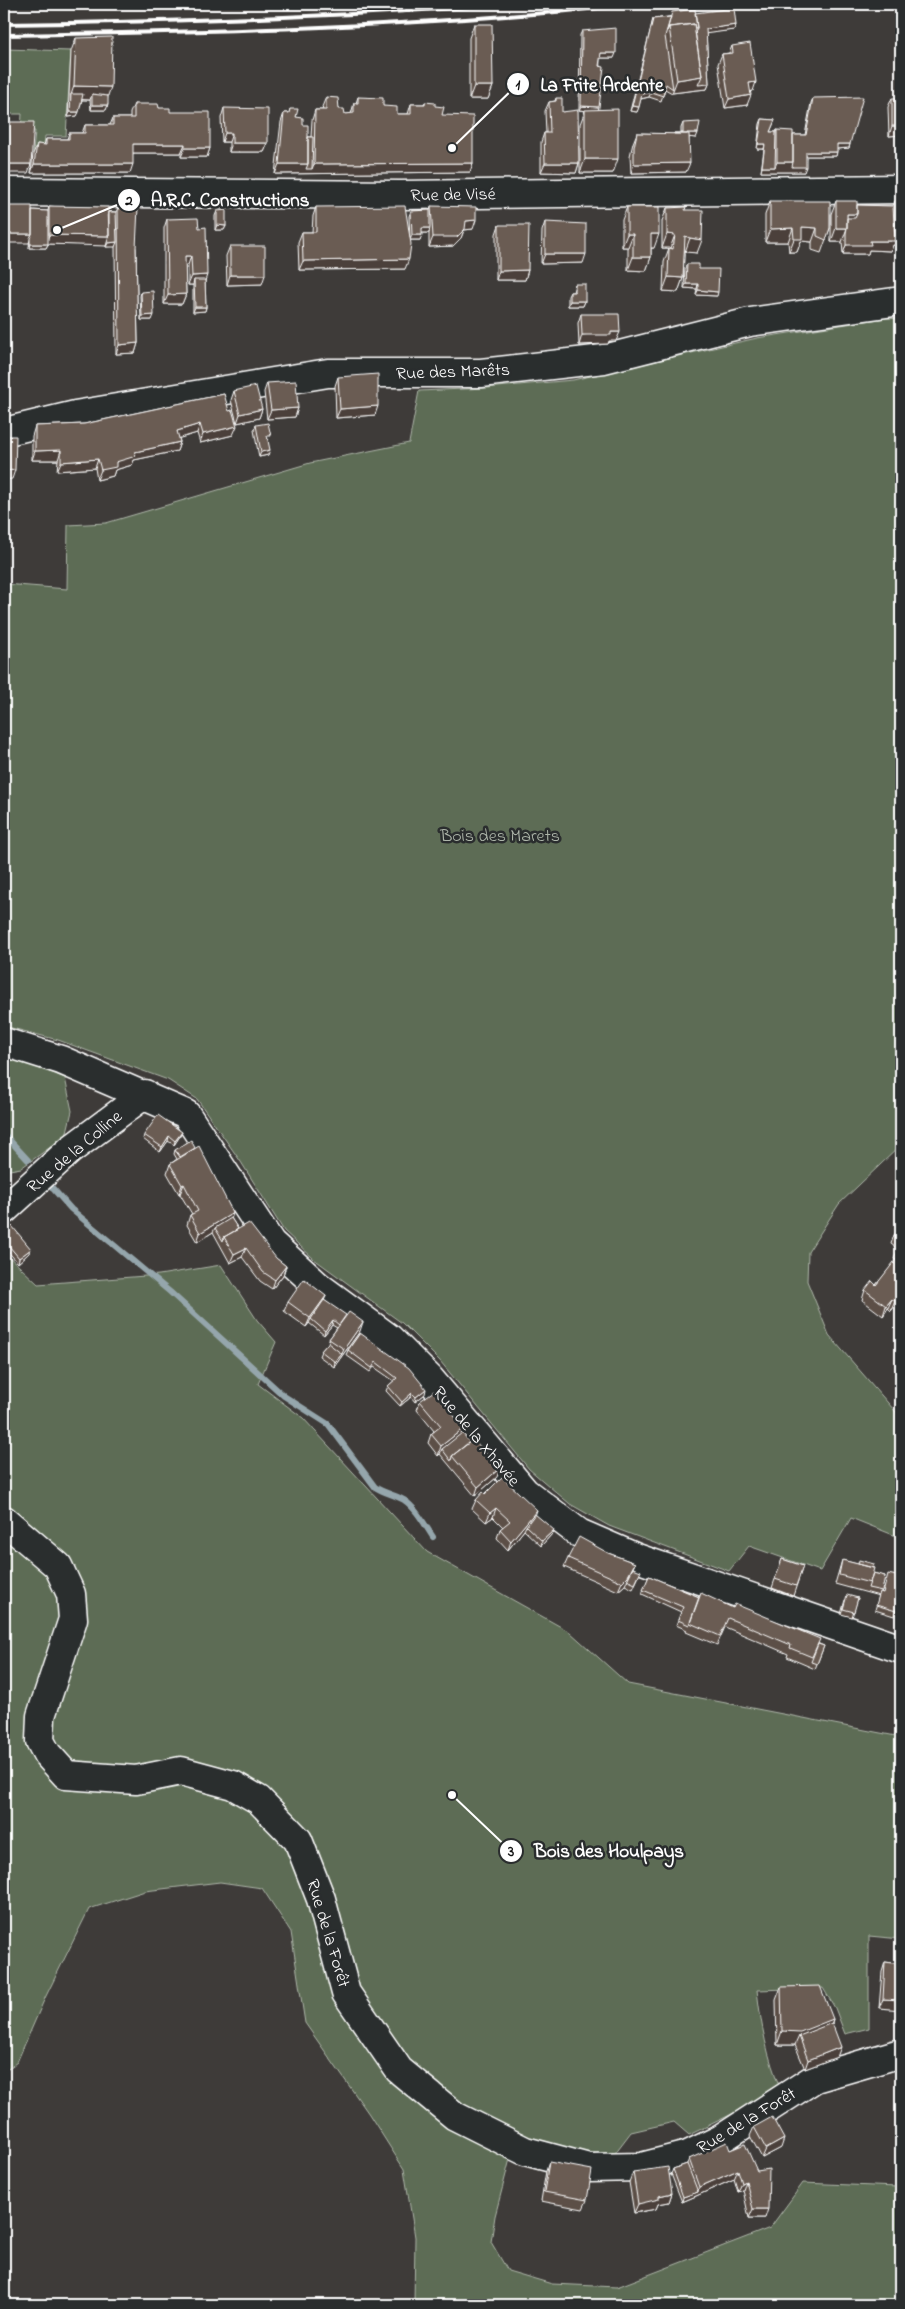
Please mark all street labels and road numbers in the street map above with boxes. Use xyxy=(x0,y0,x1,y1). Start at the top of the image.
street label: Rue de Visé xyxy=(410,182,497,210)
street label: Rue des Marêts xyxy=(396,358,511,388)
street label: Rue de la Colline xyxy=(22,1104,129,1200)
street label: Rue de la Xhavée xyxy=(426,1381,526,1494)
street label: Rue de la Forêt xyxy=(298,1876,356,1991)
street label: Rue de la Forêt xyxy=(692,2082,802,2162)

